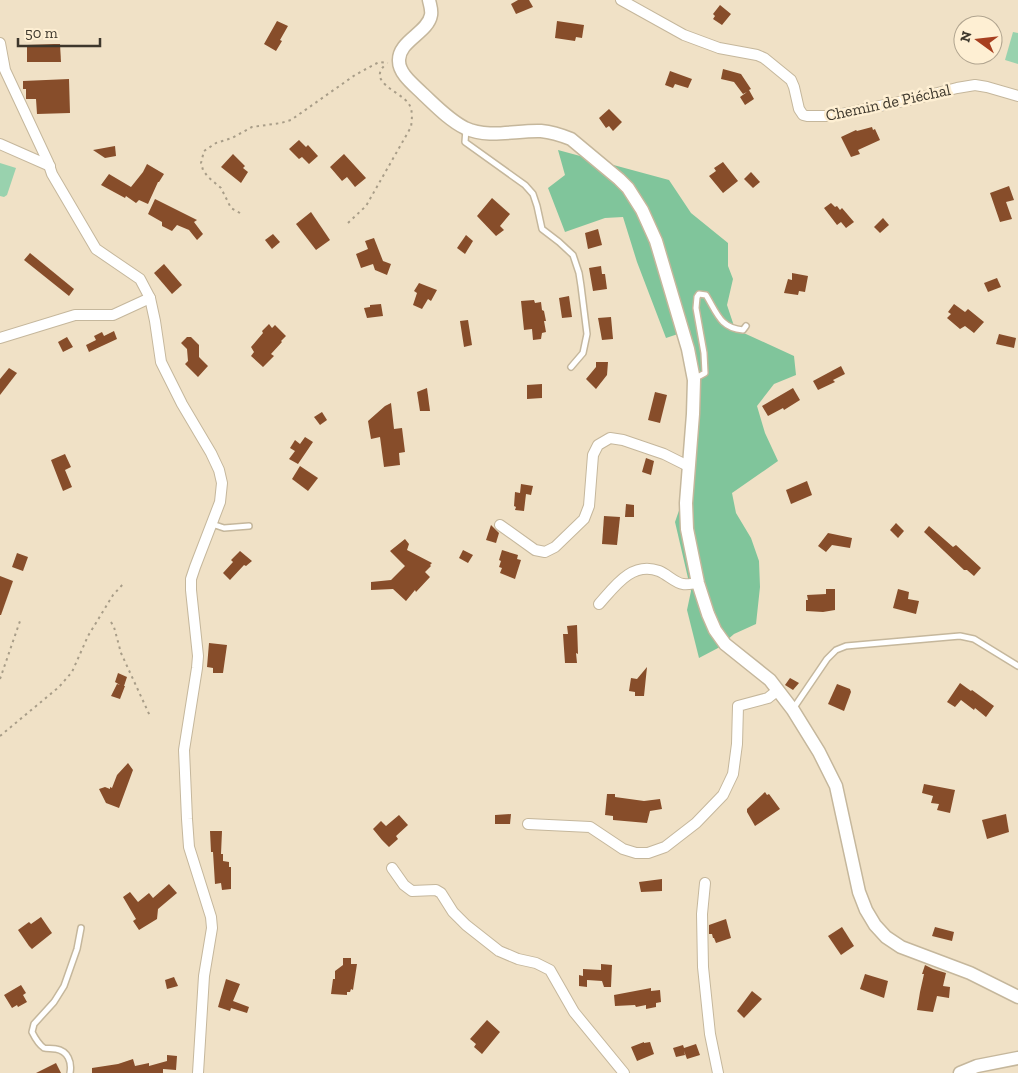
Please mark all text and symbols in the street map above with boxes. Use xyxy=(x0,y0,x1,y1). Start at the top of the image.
scale bar xyxy=(18,15,100,47)
north arrow xyxy=(953,15,1003,65)
text: 50 m xyxy=(25,24,58,42)
text: N xyxy=(956,29,976,44)
street label: Chemin de Piéchal xyxy=(824,80,952,125)

